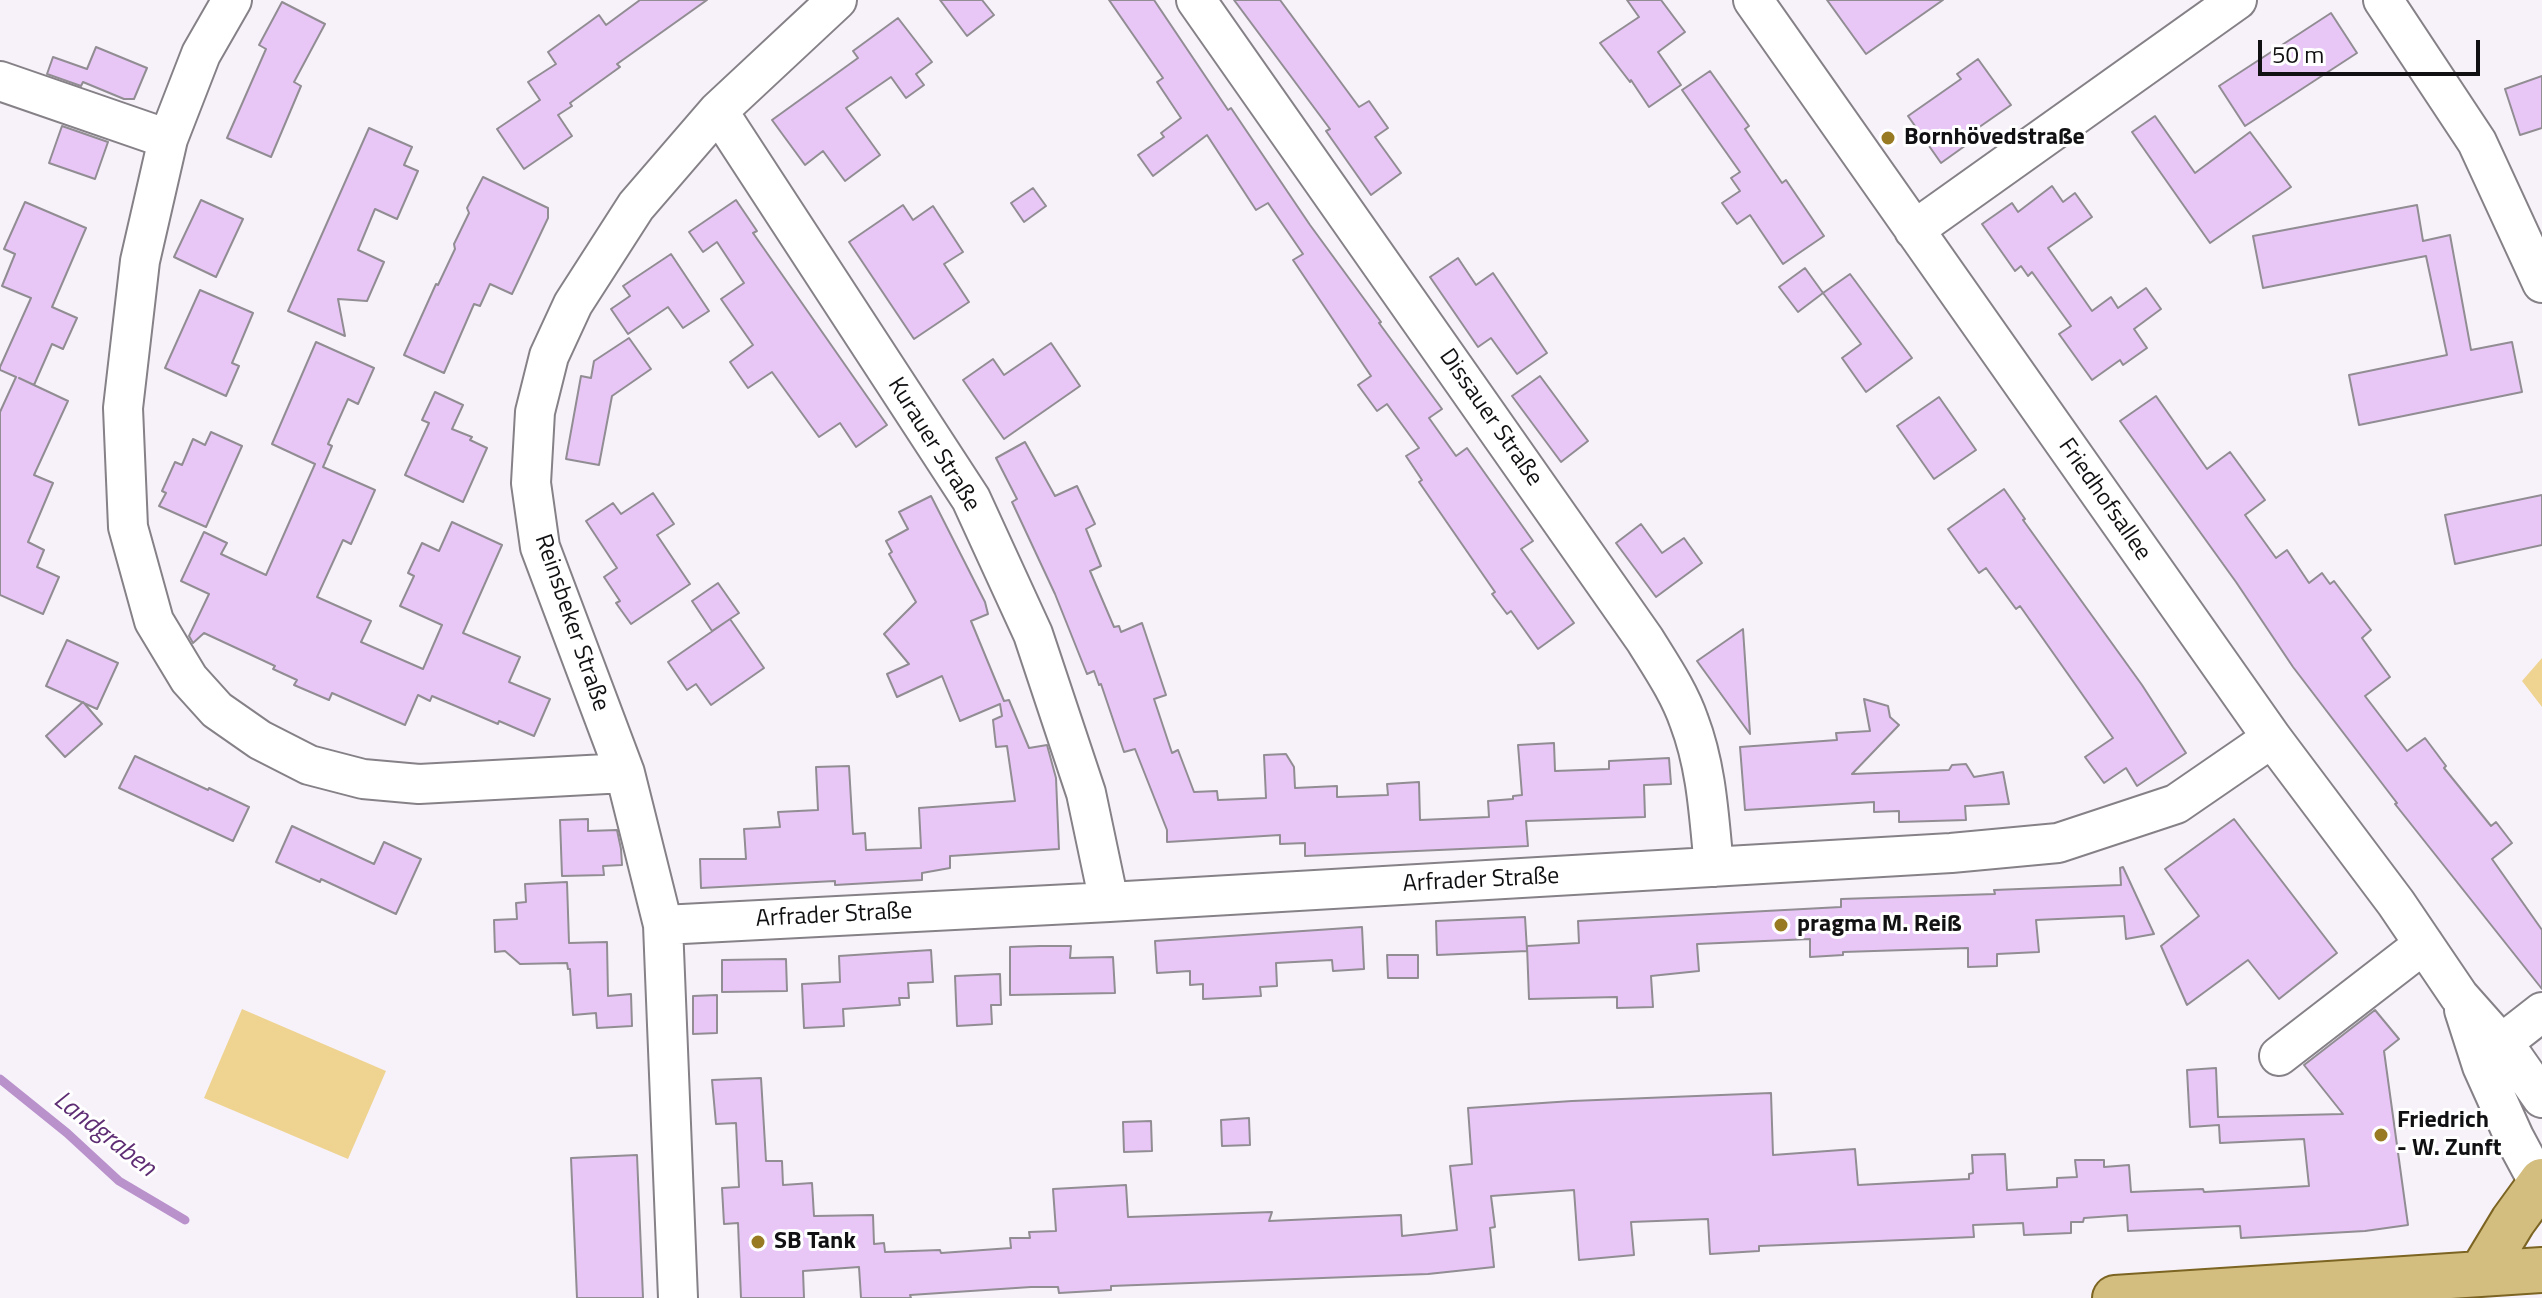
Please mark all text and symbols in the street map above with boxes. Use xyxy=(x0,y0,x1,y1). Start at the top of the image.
scale bar xyxy=(2262,24,2484,74)
text: 50 m xyxy=(2272,36,2324,72)
place label: Bornhövedstraße xyxy=(1904,124,2085,152)
marker: Bornhövedstraße xyxy=(1879,129,1897,147)
street label: Dissauer Straße xyxy=(1432,344,1548,492)
street label: Kurauer Straße xyxy=(880,373,986,517)
street label: Friedhofsallee xyxy=(2051,433,2157,567)
street label: Reinsbeker Straße xyxy=(527,531,615,715)
street label: Arfrader Straße xyxy=(1402,863,1560,899)
street label: Arfrader Straße xyxy=(755,898,913,934)
place label: pragma M. Reiß xyxy=(1797,911,1962,939)
marker: pragma M. Reiß xyxy=(1772,916,1790,934)
water label: Landgraben xyxy=(47,1085,161,1185)
place label: Friedrich - W. Zunft xyxy=(2397,1107,2502,1163)
marker: Friedrich - W. Zunft xyxy=(2372,1126,2390,1144)
place label: SB Tank xyxy=(774,1228,856,1256)
marker: SB Tank xyxy=(749,1233,767,1251)

